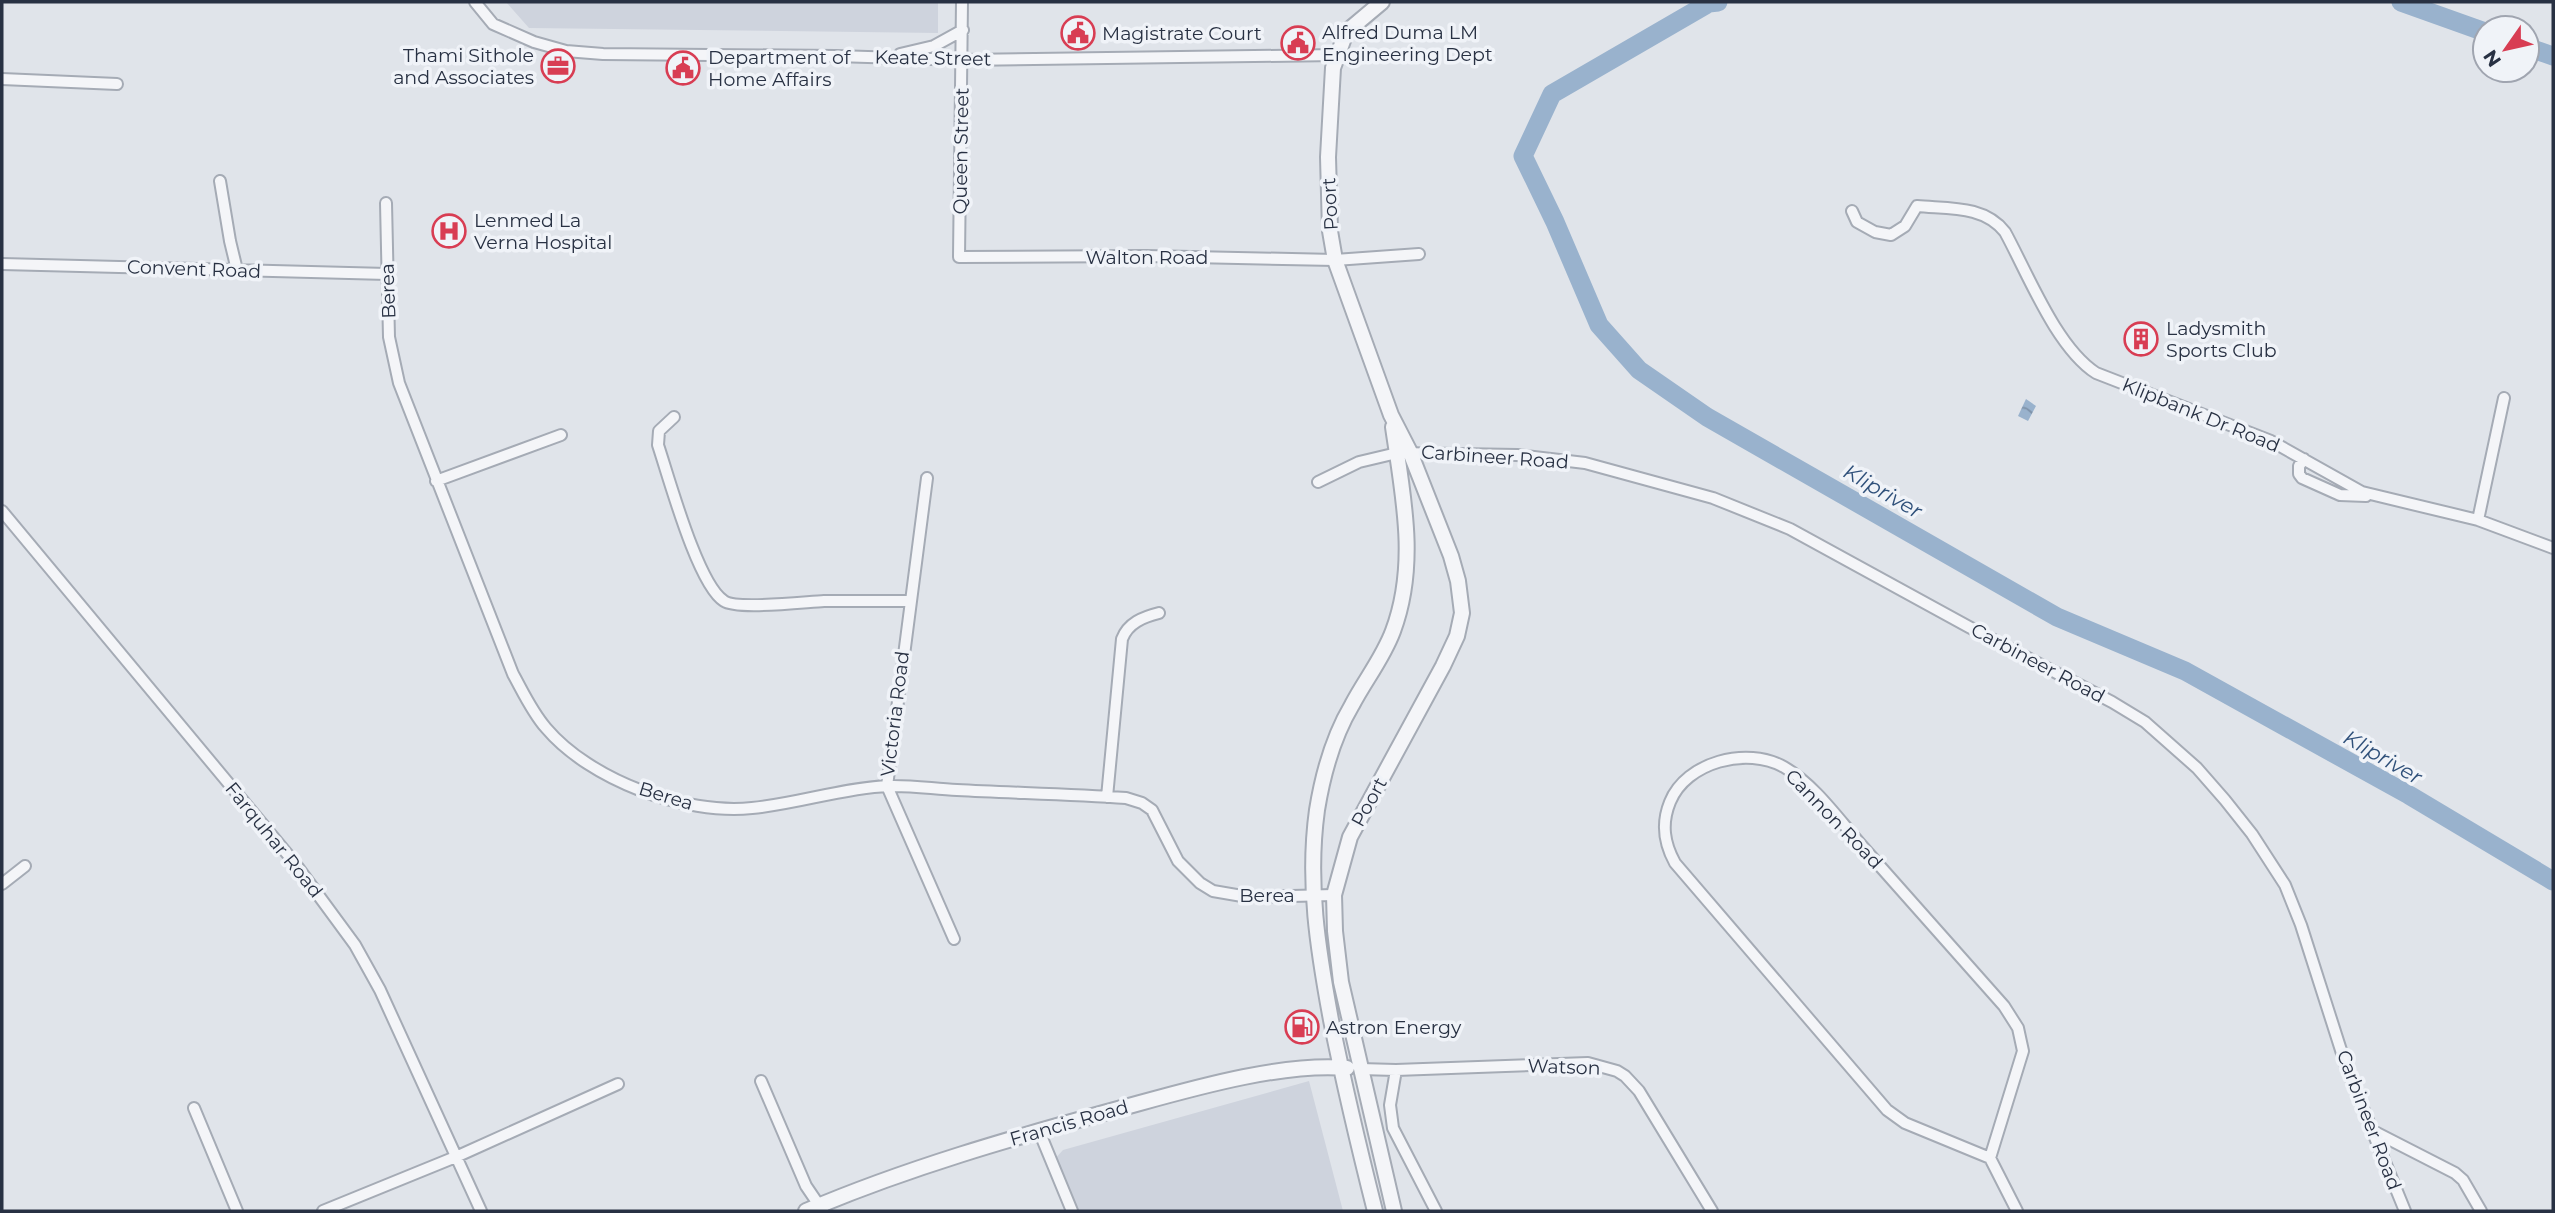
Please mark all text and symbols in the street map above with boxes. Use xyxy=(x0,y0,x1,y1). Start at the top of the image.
public building icon: Magistrate Court xyxy=(1059,14,1097,52)
north arrow xyxy=(2471,14,2541,84)
place label: Alfred Duma LM Engineering Dept xyxy=(1322,21,1493,66)
place label: Magistrate Court xyxy=(1102,22,1262,45)
public building icon: Alfred Duma LM Engineering Dept xyxy=(1279,24,1317,62)
place label: Thami Sithole and Associates xyxy=(393,44,534,89)
street label: Keate Street xyxy=(874,45,992,71)
text: N xyxy=(2478,45,2506,71)
place label: Department of Home Affairs xyxy=(708,46,852,91)
office icon: Thami Sithole and Associates xyxy=(539,47,577,85)
public building icon: Department of Home Affairs xyxy=(664,49,702,87)
street label: Queen Street xyxy=(948,87,974,215)
street label: Poort xyxy=(1317,177,1343,231)
place label: Lenmed La Verna Hospital xyxy=(474,209,612,254)
hospital icon: Lenmed La Verna Hospital xyxy=(430,212,468,250)
street label: Walton Road xyxy=(1086,246,1209,269)
street label: Convent Road xyxy=(126,255,262,283)
street label: Berea xyxy=(376,263,400,319)
place label: Ladysmith Sports Club xyxy=(2166,317,2277,362)
building icon: Ladysmith Sports Club xyxy=(2122,320,2160,358)
street label: Klipbank Dr Road xyxy=(2119,373,2283,457)
street label: Carbineer Road xyxy=(1420,440,1570,474)
water label: Klipriver xyxy=(1839,459,1927,524)
street label: Carbineer Road xyxy=(1967,618,2109,708)
street label: Victoria Road xyxy=(876,650,914,778)
water label: Klipriver xyxy=(2339,725,2427,790)
street label: Cannon Road xyxy=(1781,764,1887,874)
street label: Poort xyxy=(1346,773,1392,831)
street label: Berea xyxy=(636,777,696,815)
street label: Farquhar Road xyxy=(220,778,328,902)
street label: Berea xyxy=(1239,884,1295,907)
fuel station icon: Astron Energy xyxy=(1283,1008,1321,1046)
place label: Astron Energy xyxy=(1326,1016,1462,1039)
street label: Carbineer Road xyxy=(2332,1047,2406,1193)
street label: Watson xyxy=(1527,1054,1601,1080)
street label: Francis Road xyxy=(1007,1095,1131,1151)

